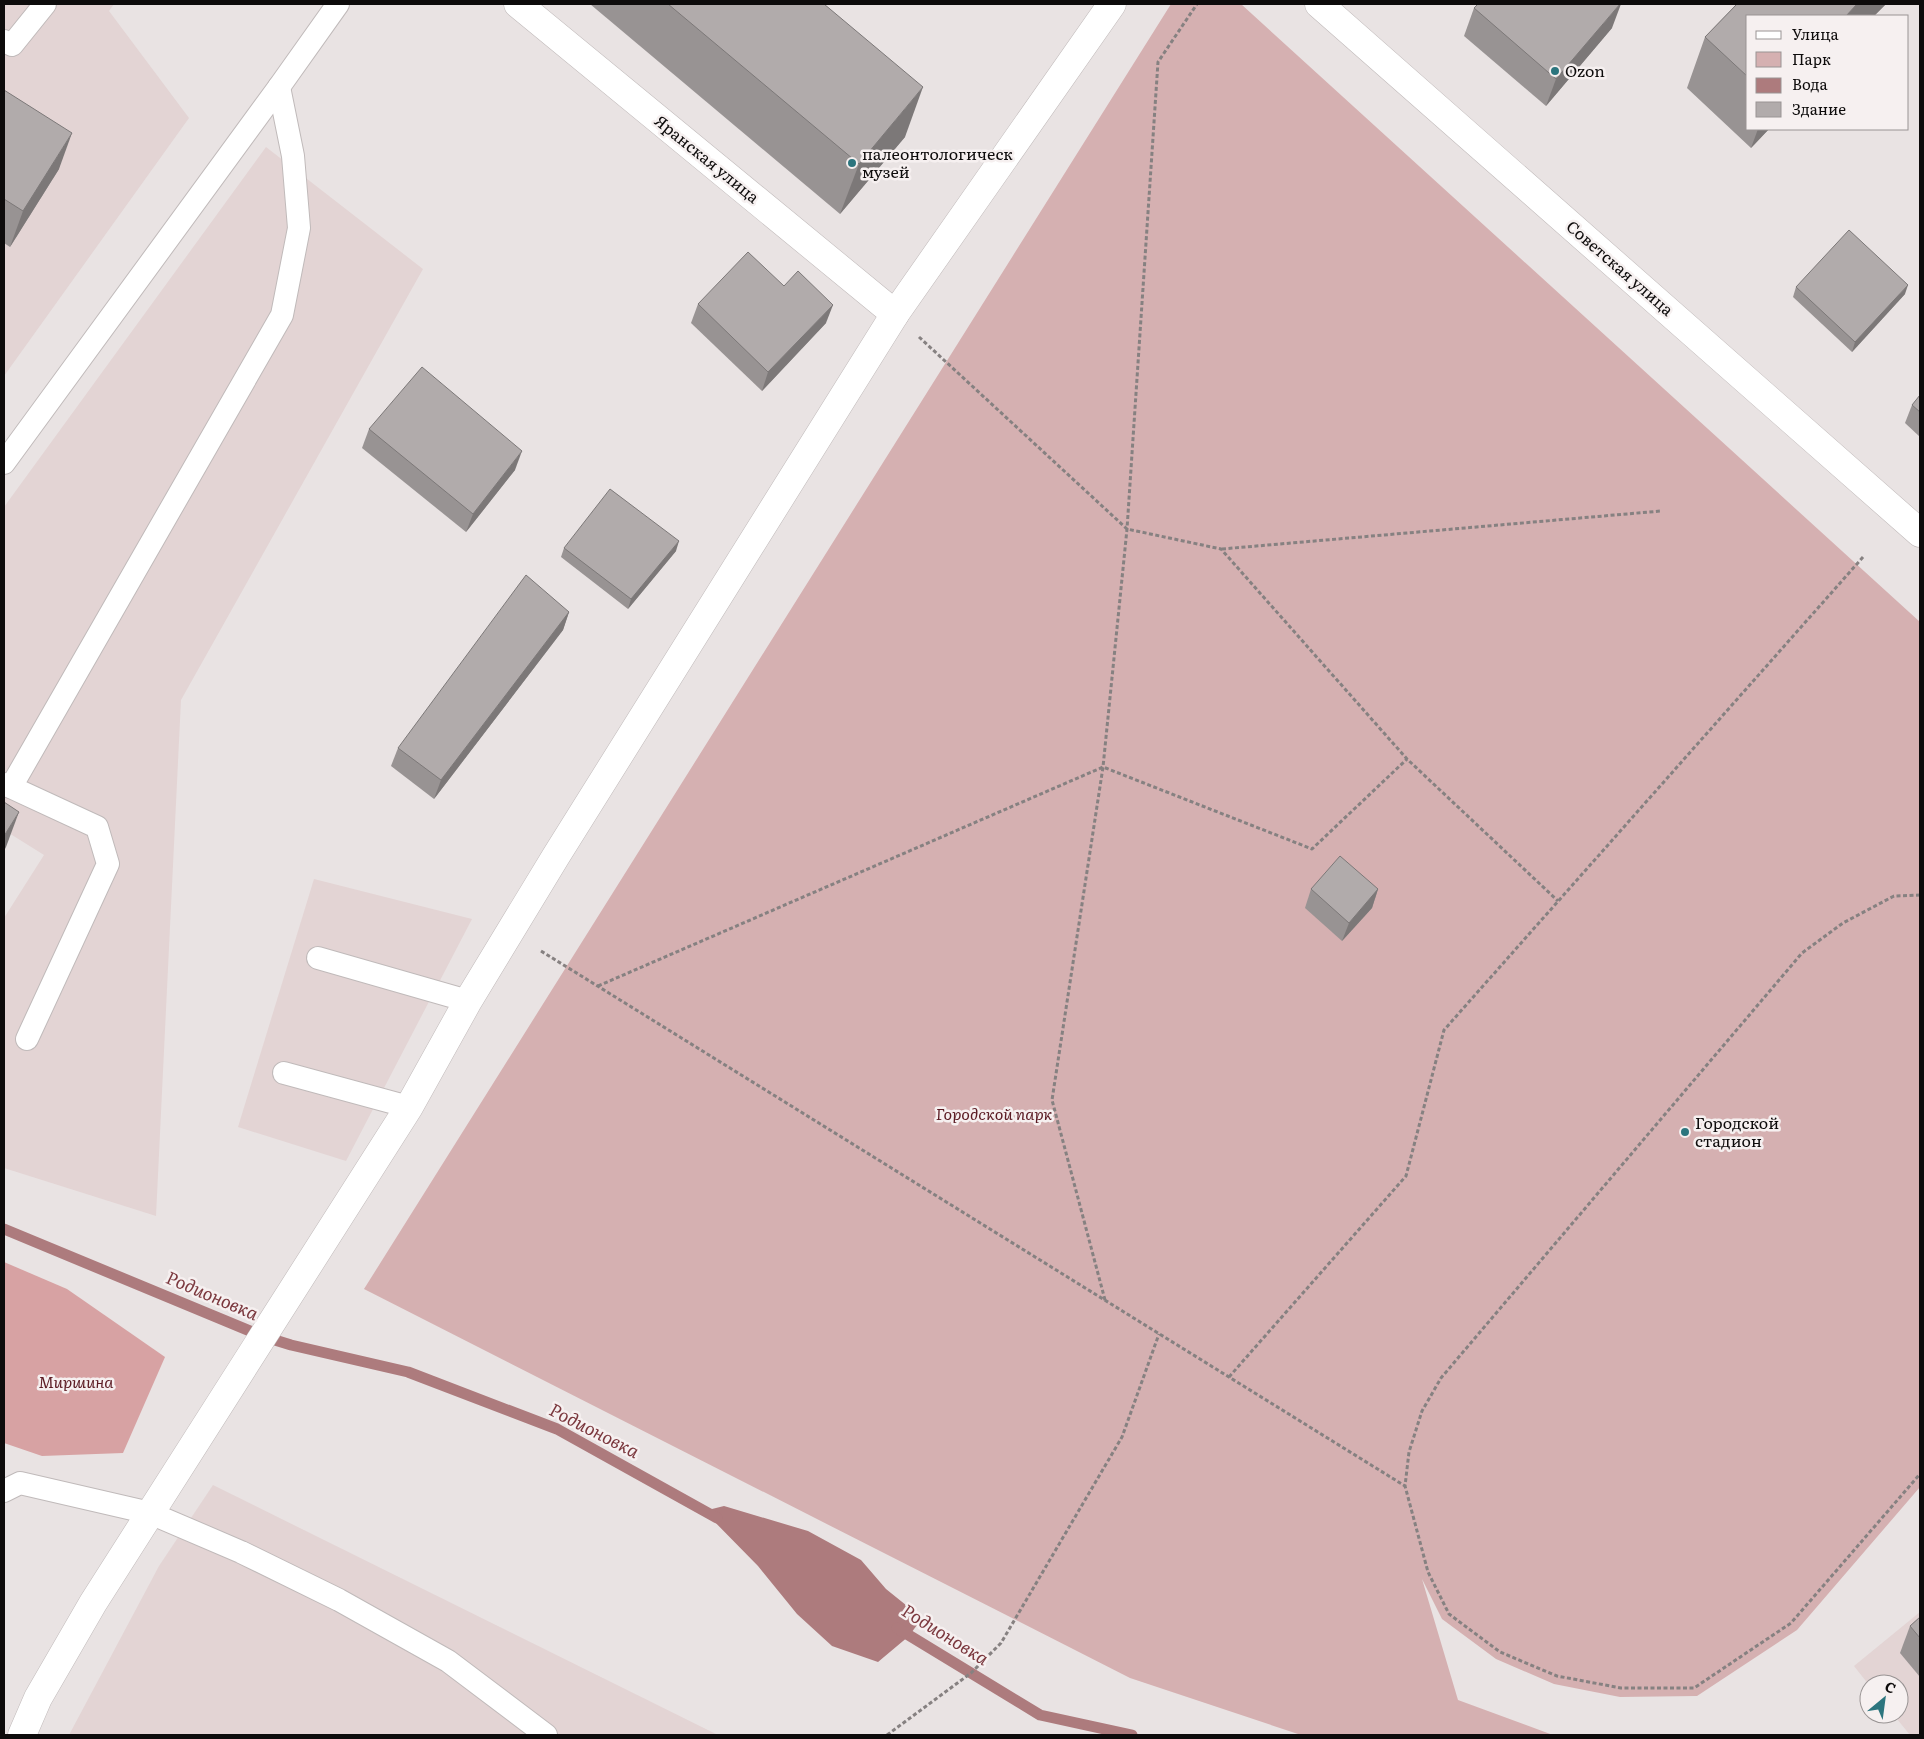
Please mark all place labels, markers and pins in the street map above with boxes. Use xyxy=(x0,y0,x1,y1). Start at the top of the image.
place label: Ozon xyxy=(1565,58,1605,82)
marker: Ozon xyxy=(1549,65,1561,77)
place label: палеонтологическ музей xyxy=(862,141,1013,183)
marker: палеонтологическ музей xyxy=(846,157,858,169)
place label: Городской стадион xyxy=(1695,1110,1779,1152)
marker: Городской стадион xyxy=(1679,1126,1691,1138)

